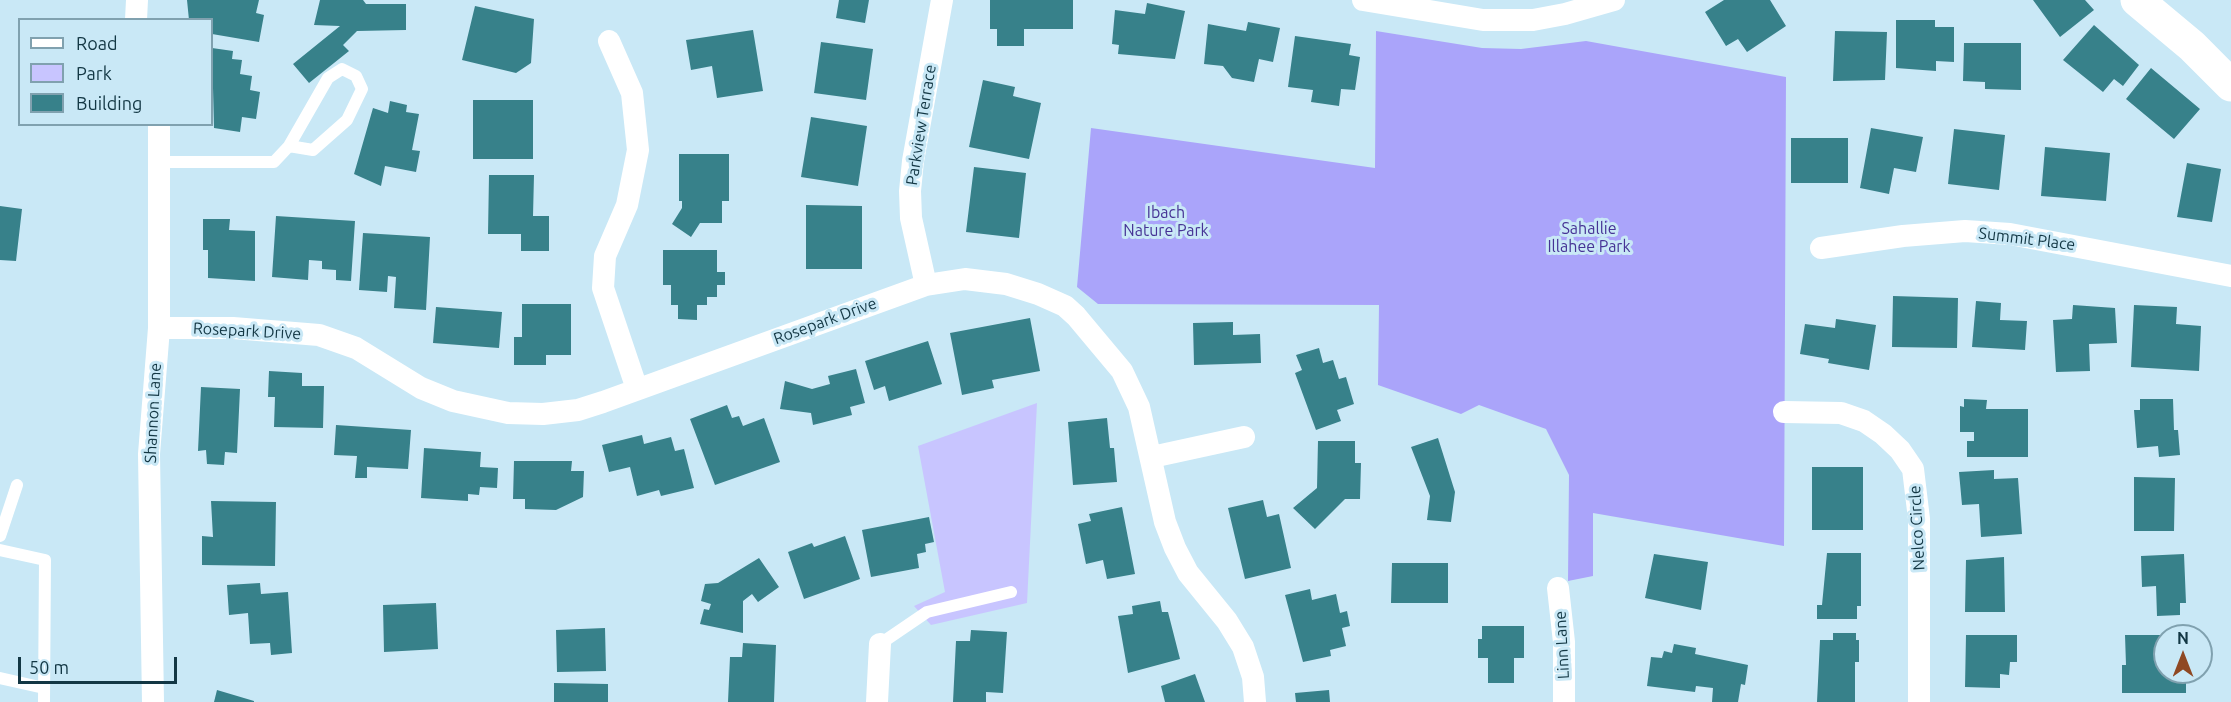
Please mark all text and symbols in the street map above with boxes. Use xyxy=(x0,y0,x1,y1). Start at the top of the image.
legend xyxy=(18,18,213,126)
text: Road xyxy=(76,33,118,53)
text: Park xyxy=(76,63,112,83)
street label: Parkview Terrace xyxy=(902,63,940,187)
text: Building xyxy=(76,93,142,113)
park label: Ibach Nature Park xyxy=(1123,203,1209,241)
park label: Sahallie Illahee Park xyxy=(1548,219,1630,257)
street label: Summit Place xyxy=(1978,224,2076,254)
street label: Rosepark Drive xyxy=(771,293,879,349)
street label: Rosepark Drive xyxy=(192,319,302,343)
street label: Shannon Lane xyxy=(141,362,165,464)
street label: Nelco Circle xyxy=(1905,485,1929,571)
street label: Linn Lane xyxy=(1551,610,1573,680)
north arrow xyxy=(2153,624,2213,684)
text: N xyxy=(2177,629,2189,647)
scale bar xyxy=(21,645,180,683)
text: 50 m xyxy=(29,657,69,677)

